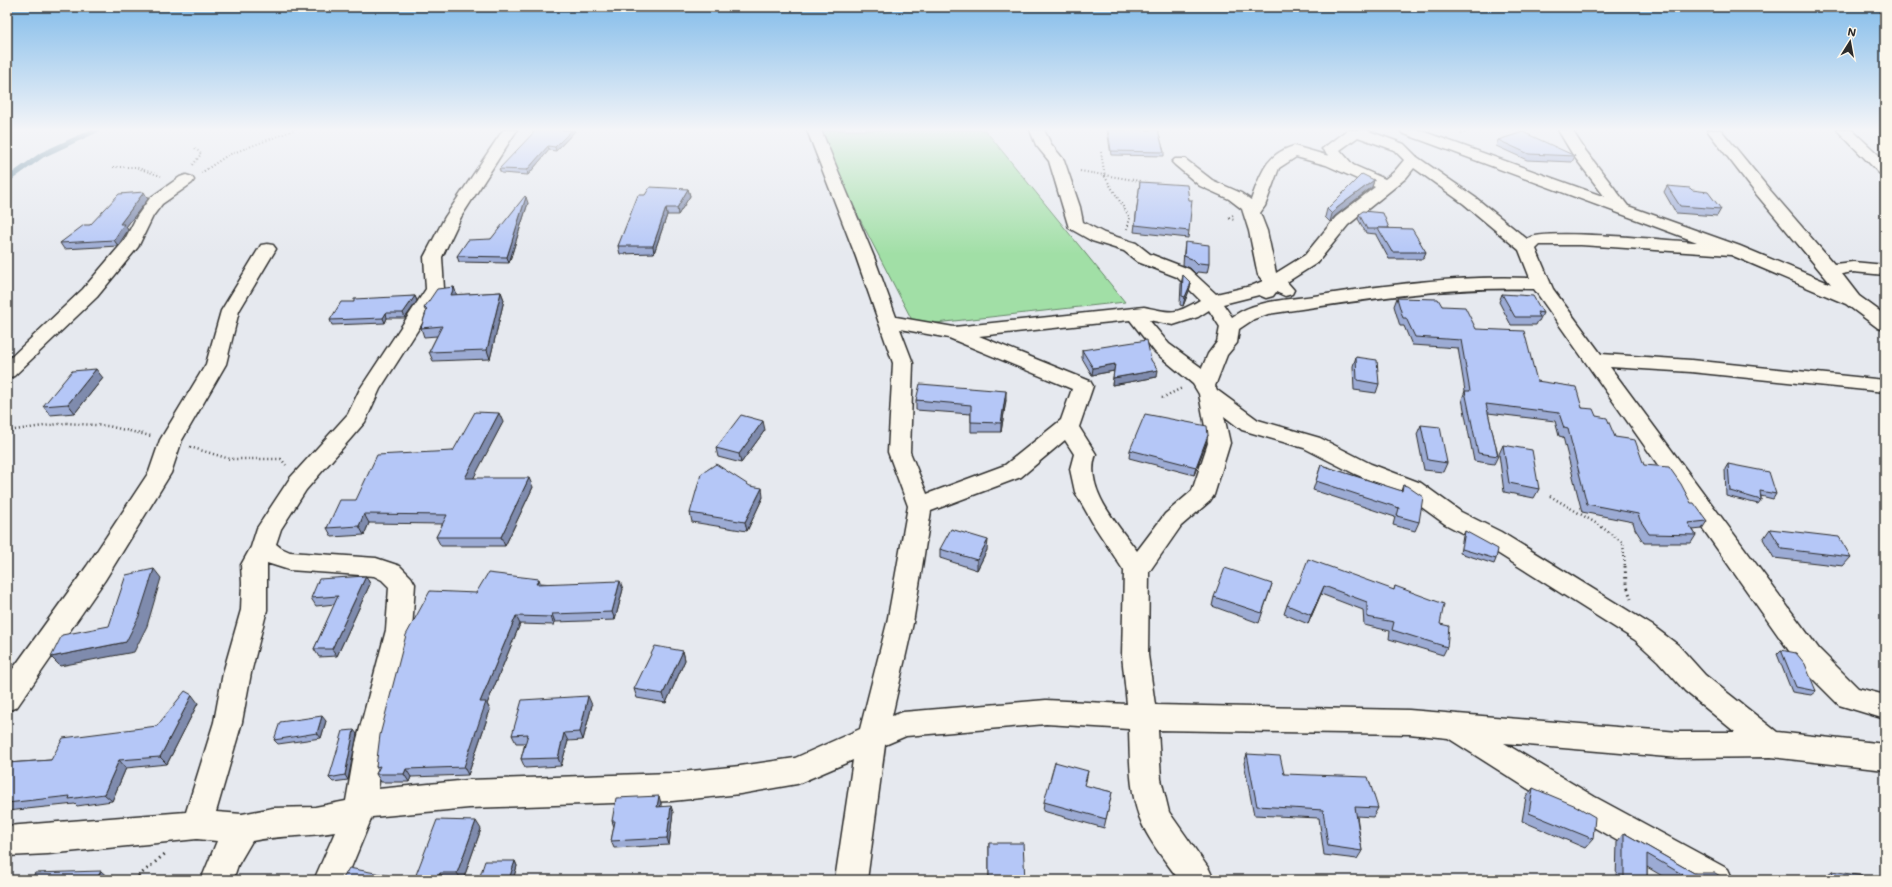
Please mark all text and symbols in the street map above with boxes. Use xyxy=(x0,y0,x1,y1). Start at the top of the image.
north arrow xyxy=(1830,22,1870,62)
text: N xyxy=(1846,24,1858,40)

